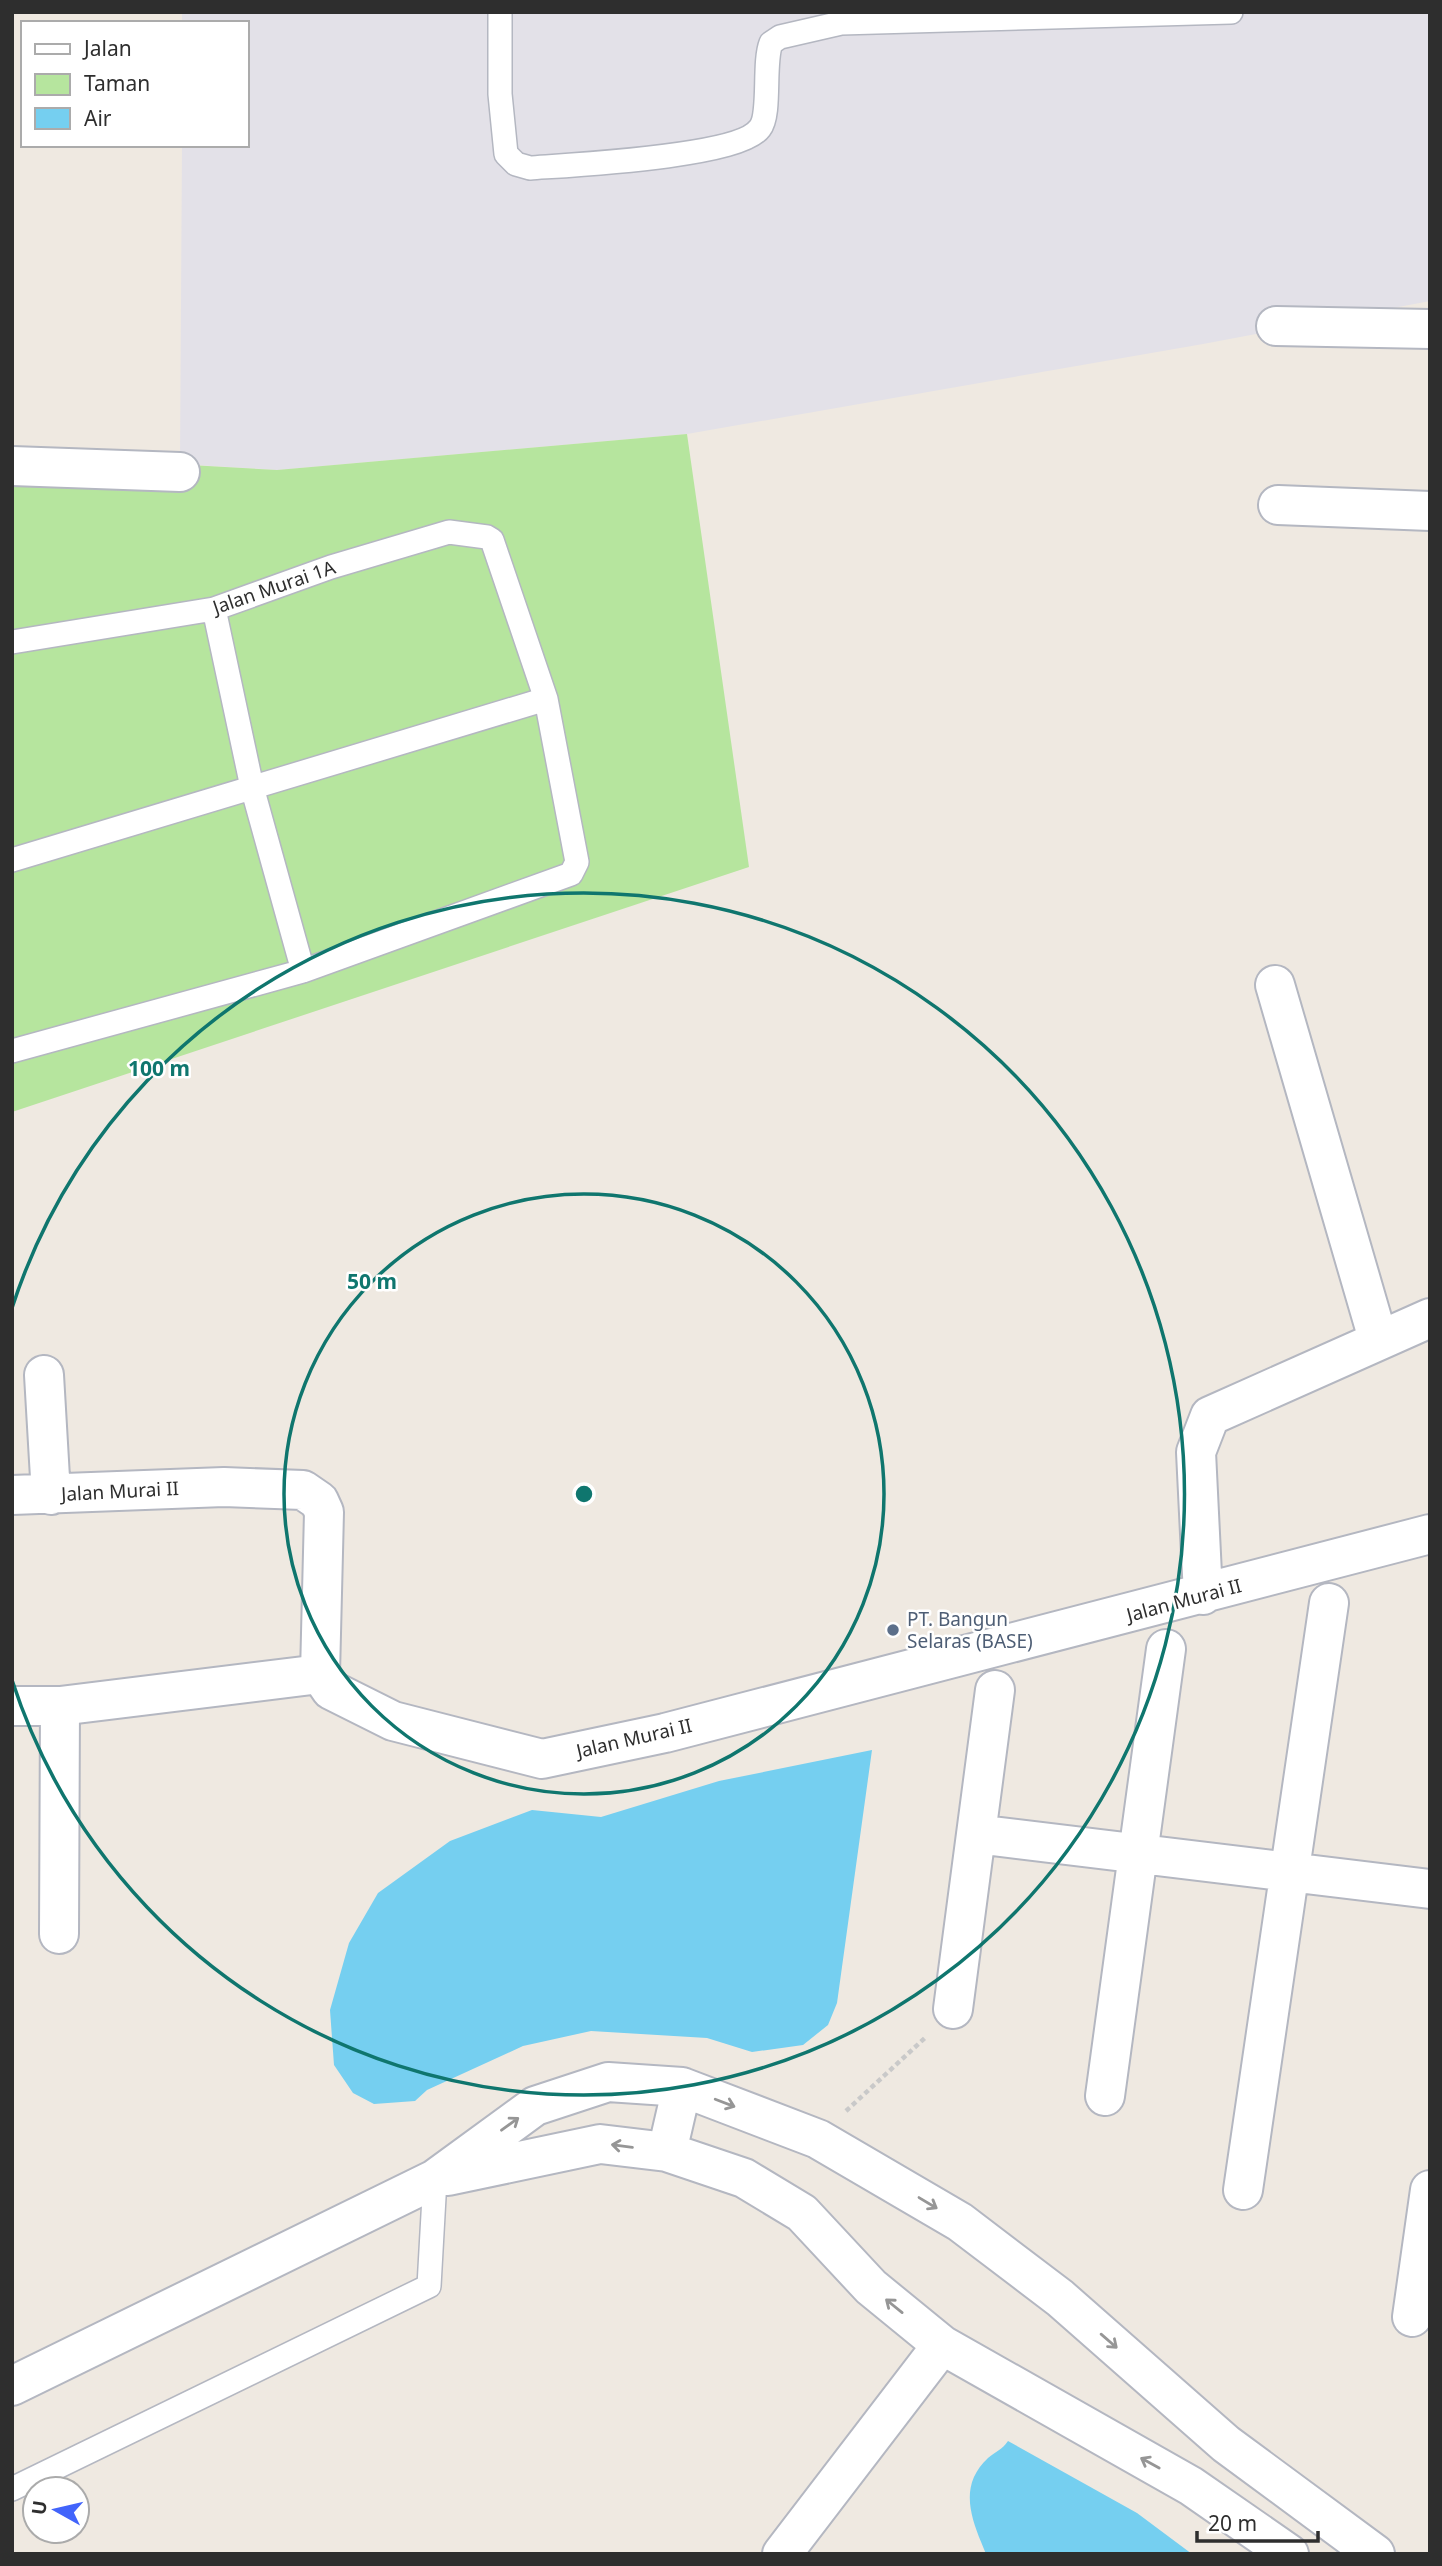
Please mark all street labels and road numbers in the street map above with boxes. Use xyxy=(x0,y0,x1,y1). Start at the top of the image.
street label: Jalan Murai 1A xyxy=(207,554,340,621)
street label: Jalan Murai II xyxy=(58,1475,180,1507)
street label: Jalan Murai II xyxy=(1122,1572,1244,1628)
street label: Jalan Murai II xyxy=(572,1712,694,1764)

